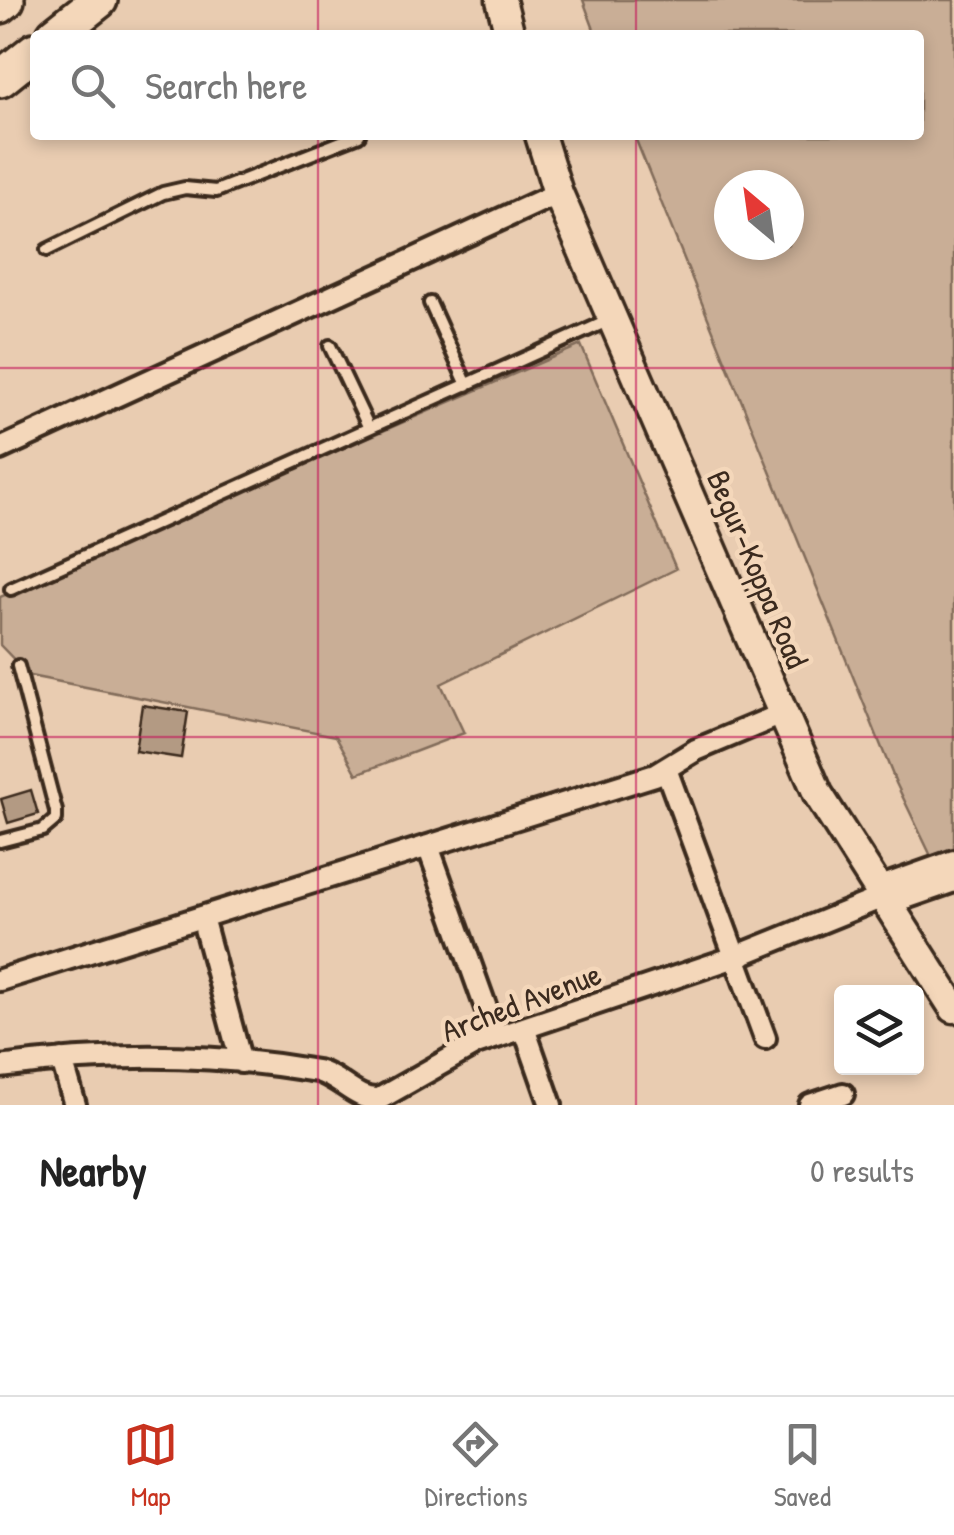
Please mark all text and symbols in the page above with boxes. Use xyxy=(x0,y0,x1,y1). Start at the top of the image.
search box xyxy=(30,30,924,140)
icon: search xyxy=(65,58,120,113)
text: Search here xyxy=(145,59,307,111)
north arrow xyxy=(714,170,804,260)
street label: Begur-Koppa Road xyxy=(697,464,819,674)
street label: Arched Avenue xyxy=(435,952,607,1052)
map controls xyxy=(834,985,924,1075)
button: layers xyxy=(834,985,924,1075)
text: Nearby xyxy=(40,1142,147,1199)
text: 0 results xyxy=(810,1149,914,1192)
tab: Map xyxy=(123,1417,178,1515)
tab: Directions xyxy=(424,1417,527,1515)
tab: Saved xyxy=(774,1417,831,1515)

